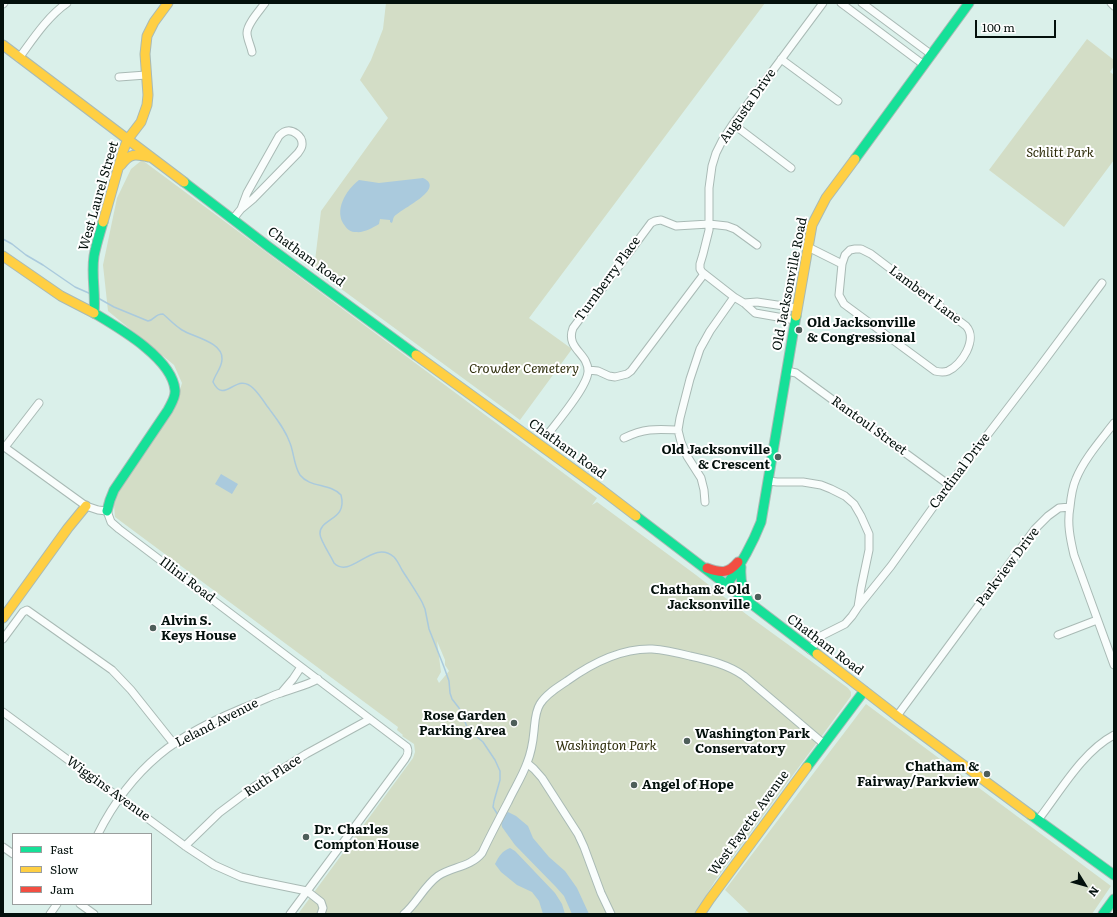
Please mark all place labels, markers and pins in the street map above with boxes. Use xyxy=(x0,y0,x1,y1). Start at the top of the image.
place label: Old Jacksonville & Congressional xyxy=(807,315,916,346)
marker: Old Jacksonville & Congressional xyxy=(794,325,804,335)
place label: Old Jacksonville & Crescent xyxy=(661,442,770,473)
marker: Old Jacksonville & Crescent xyxy=(773,452,783,462)
place label: Chatham & Old Jacksonville xyxy=(650,582,750,613)
marker: Chatham & Old Jacksonville xyxy=(753,592,763,602)
place label: Alvin S. Keys House xyxy=(161,613,236,644)
marker: Alvin S. Keys House xyxy=(148,623,158,633)
place label: Rose Garden Parking Area xyxy=(419,708,506,739)
marker: Rose Garden Parking Area xyxy=(509,718,519,728)
place label: Washington Park Conservatory xyxy=(695,726,810,757)
marker: Washington Park Conservatory xyxy=(682,736,692,746)
place label: Chatham & Fairway/Parkview xyxy=(857,759,979,790)
marker: Chatham & Fairway/Parkview xyxy=(982,769,992,779)
place label: Angel of Hope xyxy=(642,777,734,793)
marker: Angel of Hope xyxy=(629,780,639,790)
place label: Dr. Charles Compton House xyxy=(314,822,419,853)
marker: Dr. Charles Compton House xyxy=(301,832,311,842)

